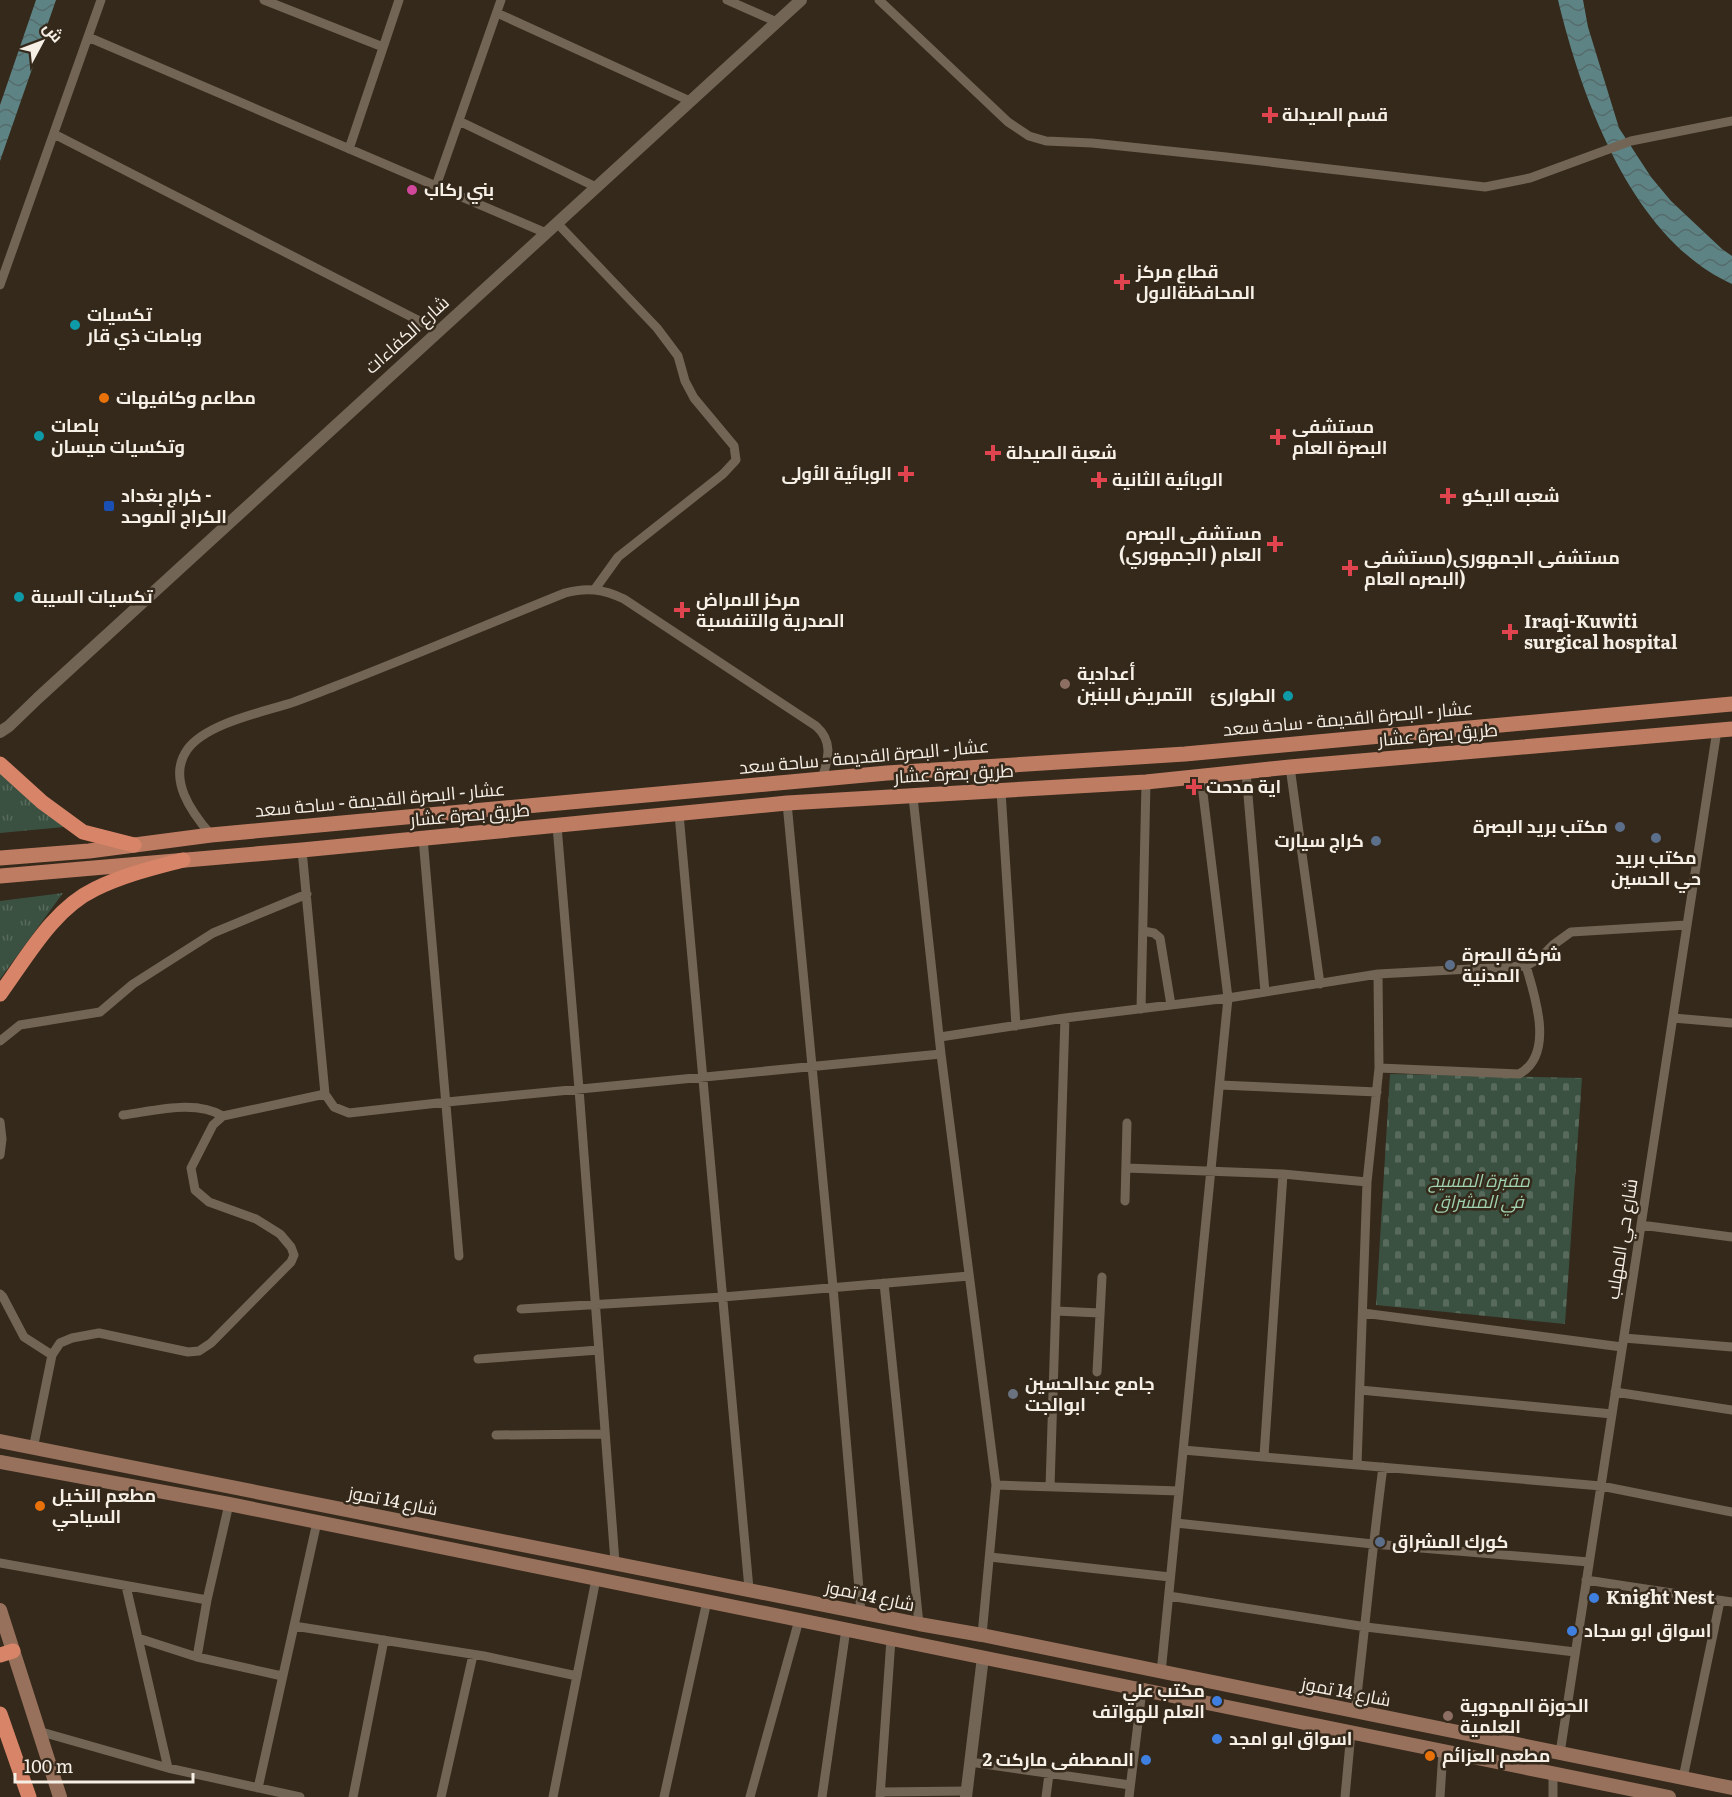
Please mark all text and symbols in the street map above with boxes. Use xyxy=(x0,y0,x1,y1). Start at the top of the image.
north arrow xyxy=(12,12,72,72)
text: ش xyxy=(38,16,70,47)
place label: قسم الصيدلة xyxy=(1282,100,1388,127)
marker: قسم الصيدلة xyxy=(1263,108,1277,122)
place label: بني ركاب xyxy=(424,175,494,205)
marker: بني ركاب xyxy=(405,183,419,197)
place label: قطاع مركز المحافظةالاول xyxy=(1135,257,1255,305)
marker: قطاع مركز المحافظةالاول xyxy=(1113,273,1131,291)
street label: شارع الكفاءات xyxy=(358,288,454,379)
place label: تكسيات وباصات ذي قار xyxy=(86,300,202,350)
marker: تكسيات وباصات ذي قار xyxy=(68,318,82,332)
place label: مطاعم وكافيهات xyxy=(116,383,256,410)
marker: مطاعم وكافيهات xyxy=(97,391,111,405)
place label: باصات وتكسيات ميسان xyxy=(51,411,185,459)
place label: مستشفى البصرة العام xyxy=(1292,412,1387,460)
marker: مستشفى البصرة العام xyxy=(1269,428,1287,446)
marker: باصات وتكسيات ميسان xyxy=(32,429,46,443)
place label: شعبة الصيدلة xyxy=(1006,438,1117,465)
marker: شعبة الصيدلة xyxy=(984,444,1002,462)
place label: الوبائية الأولى xyxy=(781,459,892,486)
marker: الوبائية الأولى xyxy=(897,465,915,483)
place label: الوبائية الثانية xyxy=(1112,465,1223,492)
marker: الوبائية الثانية xyxy=(1090,471,1108,489)
place label: كراج بغداد - الكراج الموحد xyxy=(121,481,227,529)
place label: شعبه الايكو xyxy=(1462,481,1560,508)
marker: شعبه الايكو xyxy=(1439,487,1457,505)
marker: كراج بغداد - الكراج الموحد xyxy=(102,499,116,513)
place label: مستشفى البصره العام ( الجمهوري) xyxy=(1119,519,1262,569)
marker: مستشفى البصره العام ( الجمهوري) xyxy=(1266,535,1284,553)
place label: مستشفى الجمهوري(مستشفى البصره العام) xyxy=(1364,543,1620,591)
marker: مستشفى الجمهوري(مستشفى البصره العام) xyxy=(1341,559,1359,577)
place label: تكسيات السيبة xyxy=(31,582,153,609)
place label: مركز الامراض الصدرية والتنفسية xyxy=(696,585,845,633)
marker: تكسيات السيبة xyxy=(12,590,26,604)
marker: مركز الامراض الصدرية والتنفسية xyxy=(673,601,691,619)
place label: Iraqi-Kuwiti surgical hospital xyxy=(1524,607,1678,655)
marker: Iraqi-Kuwiti surgical hospital xyxy=(1501,623,1519,641)
place label: أعدادية التمريض للبنين xyxy=(1077,659,1193,707)
marker: أعدادية التمريض للبنين xyxy=(1058,677,1072,691)
place label: الطوارئ xyxy=(1211,681,1276,708)
marker: الطوارئ xyxy=(1281,689,1295,703)
street label: عشار - البصرة القديمة - ساحة سعد xyxy=(1222,693,1474,742)
street label: طريق بصرة عشار xyxy=(1376,715,1499,752)
street label: عشار - البصرة القديمة - ساحة سعد xyxy=(738,731,990,780)
street label: طريق بصرة عشار xyxy=(892,756,1015,789)
place label: اية مدحت xyxy=(1206,772,1281,799)
street label: عشار - البصرة القديمة - ساحة سعد xyxy=(254,774,506,823)
marker: اية مدحت xyxy=(1187,780,1201,794)
street label: طريق بصرة عشار xyxy=(408,795,531,832)
place label: مكتب بريد البصرة xyxy=(1473,812,1608,839)
marker: مكتب بريد البصرة xyxy=(1613,820,1627,834)
place label: كراج سيارت xyxy=(1275,826,1364,853)
marker: مكتب بريد حي الحسين xyxy=(1649,831,1663,845)
marker: كراج سيارت xyxy=(1369,834,1383,848)
place label: مكتب بريد حي الحسين xyxy=(1611,843,1701,894)
place label: شركة البصرة المدنية xyxy=(1462,940,1562,988)
marker: شركة البصرة المدنية xyxy=(1443,958,1457,972)
park label: مقبرة المسيح في المشراق xyxy=(1427,1166,1530,1216)
street label: شارع حي المهلب xyxy=(1598,1176,1645,1301)
place label: جامع عبدالحسين ابوالجت xyxy=(1025,1369,1155,1417)
marker: جامع عبدالحسين ابوالجت xyxy=(1006,1387,1020,1401)
street label: شارع 14 تموز xyxy=(345,1477,440,1521)
place label: مطعم النخيل السياحي xyxy=(52,1481,156,1532)
marker: مطعم النخيل السياحي xyxy=(33,1499,47,1513)
place label: كورك المشراق xyxy=(1392,1527,1508,1554)
marker: كورك المشراق xyxy=(1373,1535,1387,1549)
street label: شارع 14 تموز xyxy=(822,1572,917,1617)
place label: Knight Nest xyxy=(1606,1583,1715,1610)
marker: Knight Nest xyxy=(1587,1591,1601,1605)
place label: اسواق ابو سجاد xyxy=(1584,1616,1711,1643)
marker: اسواق ابو سجاد xyxy=(1565,1624,1579,1638)
street label: شارع 14 تموز xyxy=(1298,1668,1393,1712)
place label: مكتب علي العلم للهواتف xyxy=(1092,1676,1205,1724)
place label: الحوزة المهدوية العلمية xyxy=(1460,1691,1589,1739)
marker: مكتب علي العلم للهواتف xyxy=(1210,1694,1224,1708)
marker: الحوزة المهدوية العلمية xyxy=(1441,1709,1455,1723)
place label: اسواق ابو امجد xyxy=(1229,1724,1352,1751)
marker: اسواق ابو امجد xyxy=(1210,1732,1224,1746)
place label: مطعم العزائم xyxy=(1442,1741,1550,1768)
place label: المصطفى ماركت 2 xyxy=(983,1745,1134,1772)
scale bar xyxy=(15,1746,194,1784)
marker: مطعم العزائم xyxy=(1423,1749,1437,1763)
text: 100 m xyxy=(24,1752,73,1779)
marker: المصطفى ماركت 2 xyxy=(1139,1753,1153,1767)

